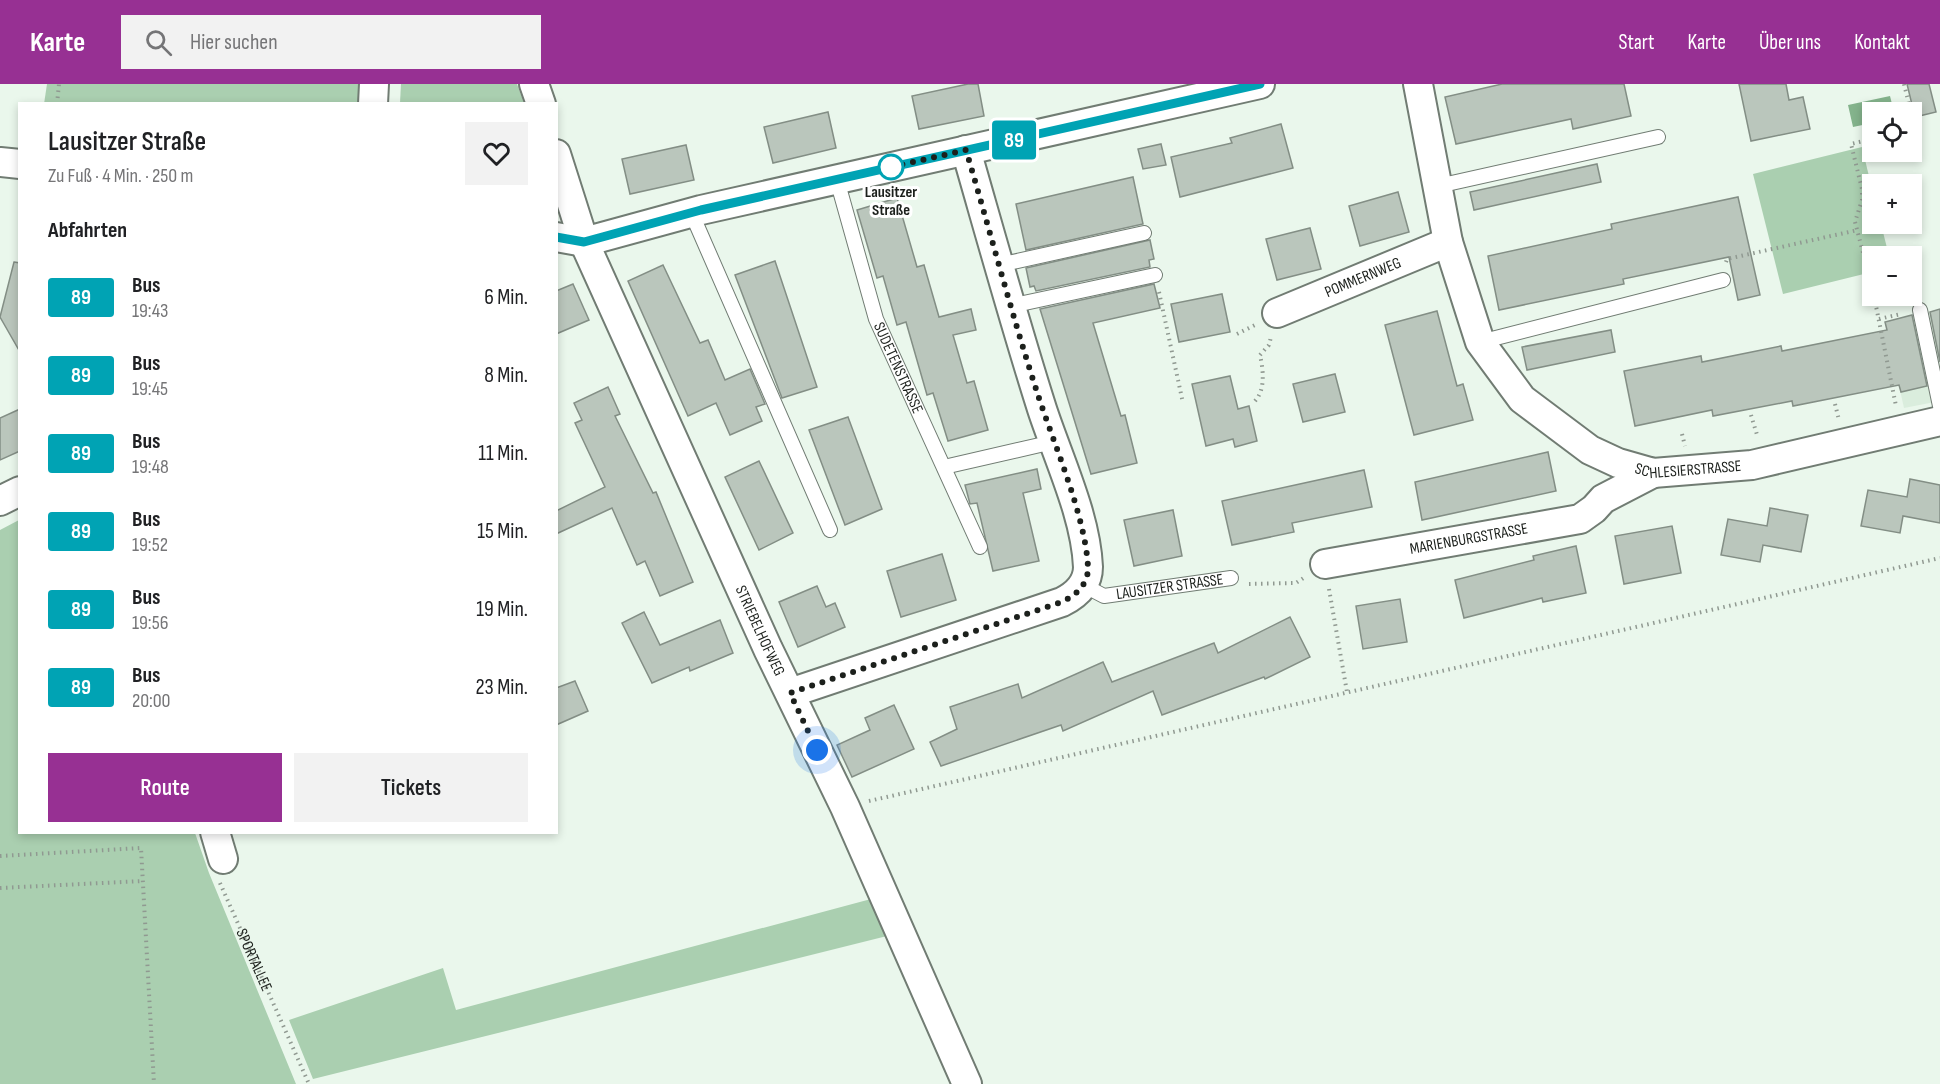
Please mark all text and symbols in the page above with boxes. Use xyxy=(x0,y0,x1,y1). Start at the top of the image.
search box xyxy=(121,15,541,69)
text: Karte xyxy=(30,26,85,59)
icon: search xyxy=(142,26,175,59)
text: Hier suchen xyxy=(190,29,278,56)
text: Start xyxy=(1618,30,1655,55)
text: Karte xyxy=(1688,30,1726,55)
text: Über uns xyxy=(1759,30,1821,55)
text: Kontakt xyxy=(1854,30,1910,55)
map controls xyxy=(1862,102,1922,306)
button: locate xyxy=(1862,102,1922,162)
line badge: 89 xyxy=(987,120,1041,160)
button: heart xyxy=(465,122,528,185)
text: Lausitzer Straße xyxy=(48,125,206,158)
text: 89 xyxy=(1004,128,1024,153)
marker: Lausitzer Straße xyxy=(878,154,904,180)
text: Zu Fuß · 4 Min. · 250 m xyxy=(48,164,193,188)
button: + xyxy=(1862,174,1922,234)
place label: Lausitzer Straße xyxy=(865,183,917,220)
text: Abfahrten xyxy=(48,217,127,244)
button: − xyxy=(1862,246,1922,306)
street label: POMMERNWEG xyxy=(1322,253,1404,302)
text: Bus xyxy=(132,272,161,299)
text: 6 Min. xyxy=(484,284,528,311)
text: 89 xyxy=(71,285,91,310)
text: 19:43 xyxy=(132,299,168,323)
street label: SUDETENSTRASSE xyxy=(869,319,927,416)
text: Bus xyxy=(132,350,161,377)
text: 8 Min. xyxy=(484,362,528,389)
text: 89 xyxy=(71,363,91,388)
text: 19:45 xyxy=(132,377,168,401)
text: Bus xyxy=(132,428,161,455)
text: 11 Min. xyxy=(478,440,528,467)
text: 89 xyxy=(71,441,91,466)
text: 19:48 xyxy=(132,455,169,479)
street label: SCHLESIERSTRASSE xyxy=(1633,456,1742,483)
text: Bus xyxy=(132,506,161,533)
text: 15 Min. xyxy=(477,518,528,545)
text: 89 xyxy=(71,519,91,544)
street label: MARIENBURGSTRASSE xyxy=(1408,519,1529,558)
text: 19:52 xyxy=(132,533,168,557)
street label: LAUSITZER STRASSE xyxy=(1115,570,1224,604)
street label: STRIEBELHOFWEG xyxy=(731,582,789,679)
text: Bus xyxy=(132,584,161,611)
text: 19 Min. xyxy=(476,596,528,623)
text: 89 xyxy=(71,597,91,622)
text: 19:56 xyxy=(132,611,168,635)
text: Bus xyxy=(132,662,161,689)
text: 23 Min. xyxy=(475,674,528,701)
text: 89 xyxy=(71,675,91,700)
text: 20:00 xyxy=(132,689,171,713)
your location xyxy=(802,735,832,765)
button: Route xyxy=(48,753,282,822)
button: Tickets xyxy=(294,753,528,822)
street label: SPORTALLEE xyxy=(232,926,276,994)

